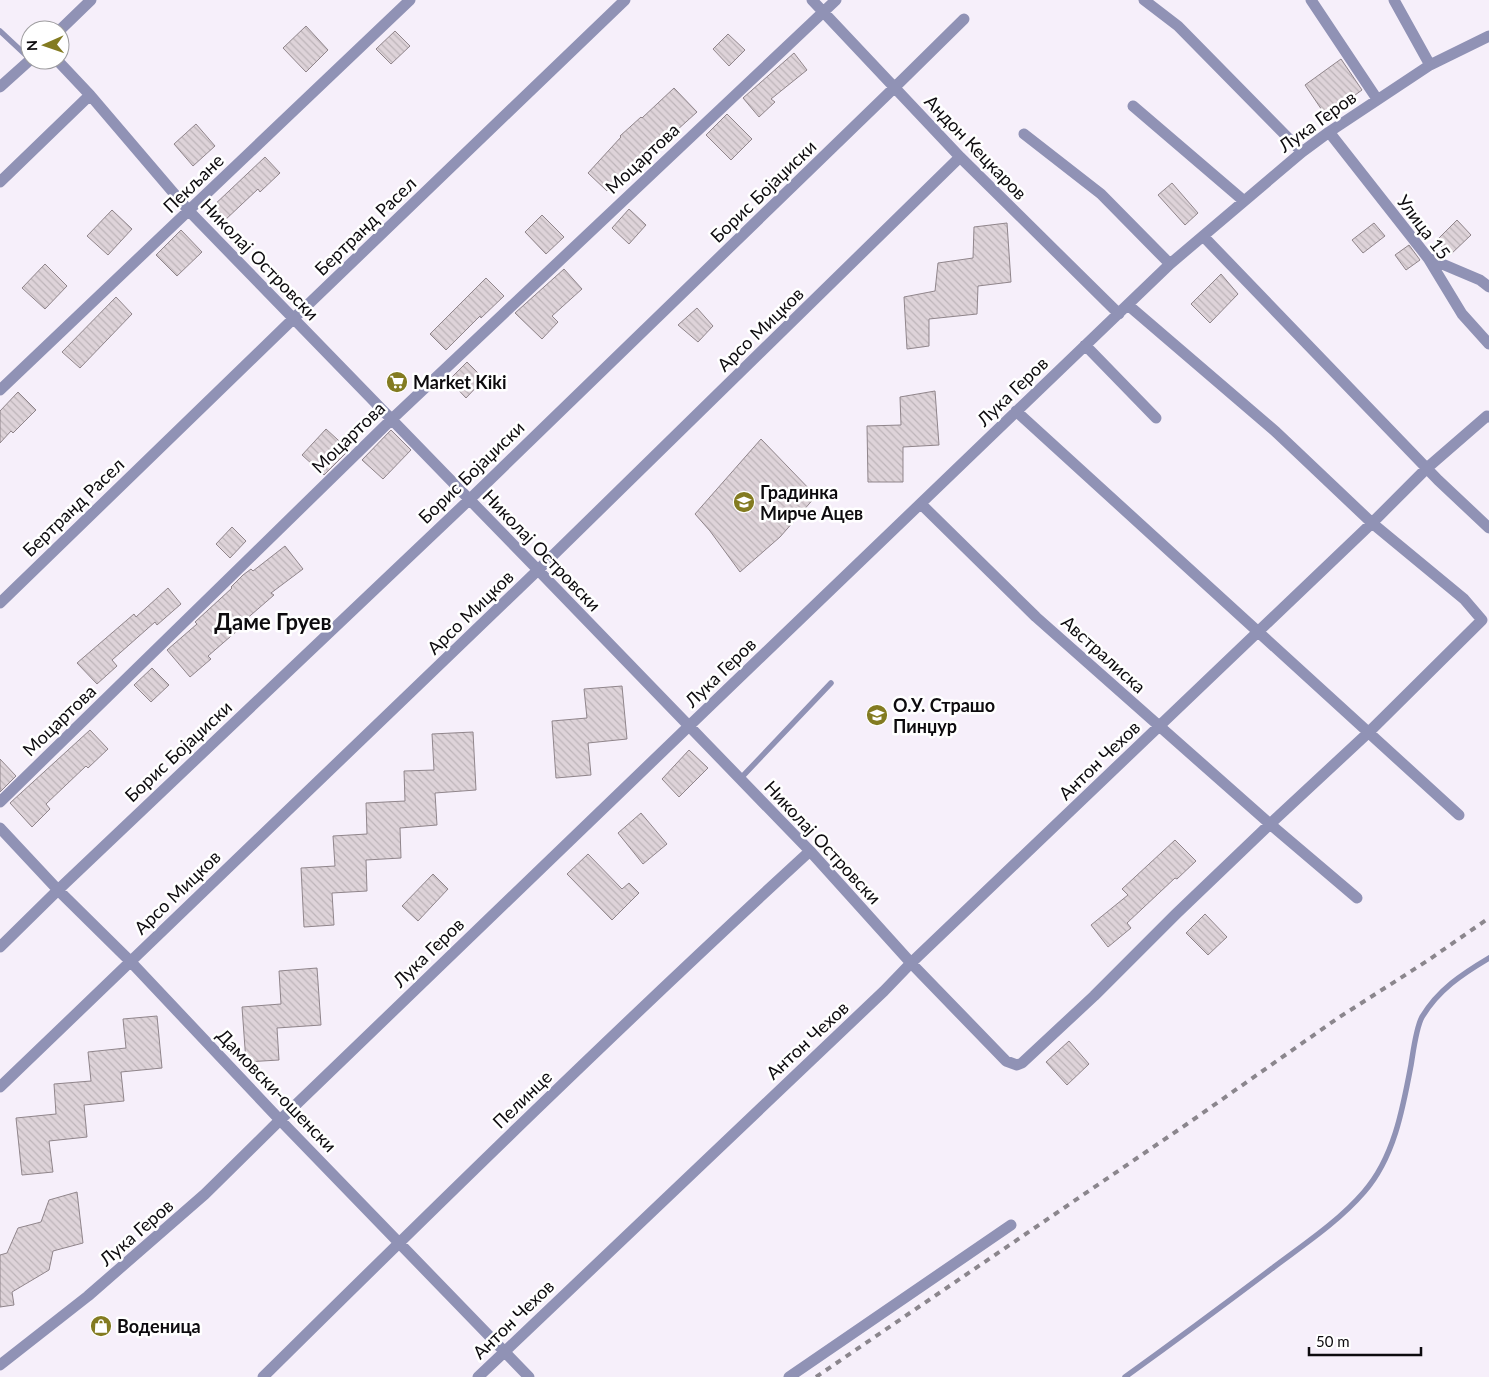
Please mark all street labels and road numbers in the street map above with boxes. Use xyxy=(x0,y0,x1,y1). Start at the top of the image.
street label: Лука Геров xyxy=(1273,86,1360,157)
street label: Андон Кецкаров xyxy=(920,90,1032,204)
street label: Моцартова xyxy=(600,118,684,198)
street label: Борис Бојаџиски xyxy=(706,135,820,247)
street label: Пекљане xyxy=(158,149,228,217)
street label: Бертранд Расел xyxy=(310,172,420,280)
street label: Улица 15 xyxy=(1393,190,1455,264)
street label: Николај Островски xyxy=(196,194,324,324)
street label: Арсо Мицков xyxy=(712,282,808,376)
street label: Лука Геров xyxy=(971,352,1052,431)
street label: Моцартова xyxy=(307,397,389,477)
street label: Борис Бојаџиски xyxy=(414,416,528,528)
street label: Бертранд Расел xyxy=(18,453,128,561)
street label: Николај Островски xyxy=(478,485,606,615)
street label: Арсо Мицков xyxy=(422,565,518,659)
street label: Австралиска xyxy=(1057,611,1151,697)
street label: Лука Геров xyxy=(679,633,760,712)
street label: Моцартова xyxy=(18,680,100,760)
street label: Борис Бојаџиски xyxy=(120,696,236,806)
street label: Антон Чехов xyxy=(1054,716,1144,804)
street label: Николај Островски xyxy=(760,776,886,908)
street label: Арсо Мицков xyxy=(129,845,225,939)
street label: Лука Геров xyxy=(387,913,468,992)
street label: Антон Чехов xyxy=(761,996,853,1084)
street label: Дамовски-ошенски xyxy=(213,1024,341,1156)
street label: Пелинце xyxy=(488,1065,556,1133)
street label: Лука Геров xyxy=(94,1194,177,1271)
street label: Антон Чехов xyxy=(468,1275,558,1363)

